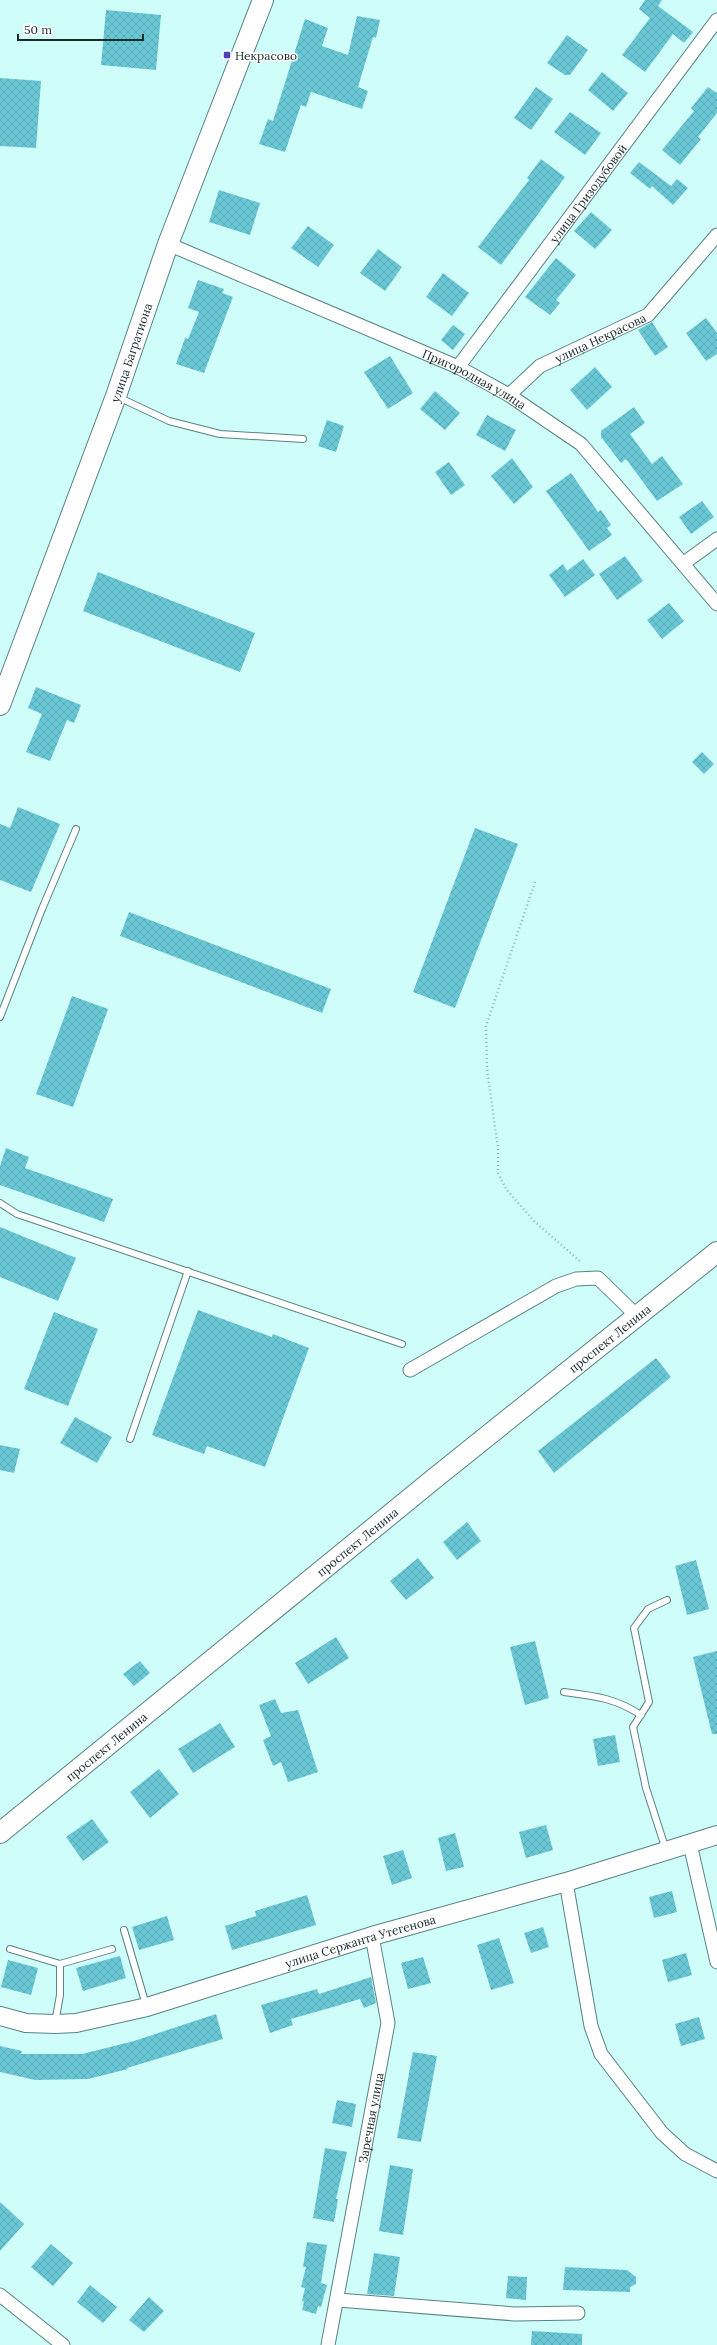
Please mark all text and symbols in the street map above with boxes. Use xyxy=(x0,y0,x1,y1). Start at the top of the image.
scale bar xyxy=(18,16,143,42)
text: 50 m xyxy=(24,22,52,37)
place label: Некрасово xyxy=(235,48,297,63)
marker: Некрасово xyxy=(222,50,232,60)
street label: улица Гризодубовой xyxy=(546,141,630,245)
street label: улица Багратиона xyxy=(107,301,155,404)
street label: улица Некрасова xyxy=(552,310,648,365)
street label: Пригородная улица xyxy=(420,345,529,412)
street label: проспект Ленина xyxy=(565,1301,653,1376)
street label: проспект Ленина xyxy=(313,1504,401,1579)
street label: проспект Ленина xyxy=(62,1709,150,1784)
street label: улица Сержанта Утегенова xyxy=(283,1911,437,1971)
street label: Заречная улица xyxy=(355,2071,386,2164)

